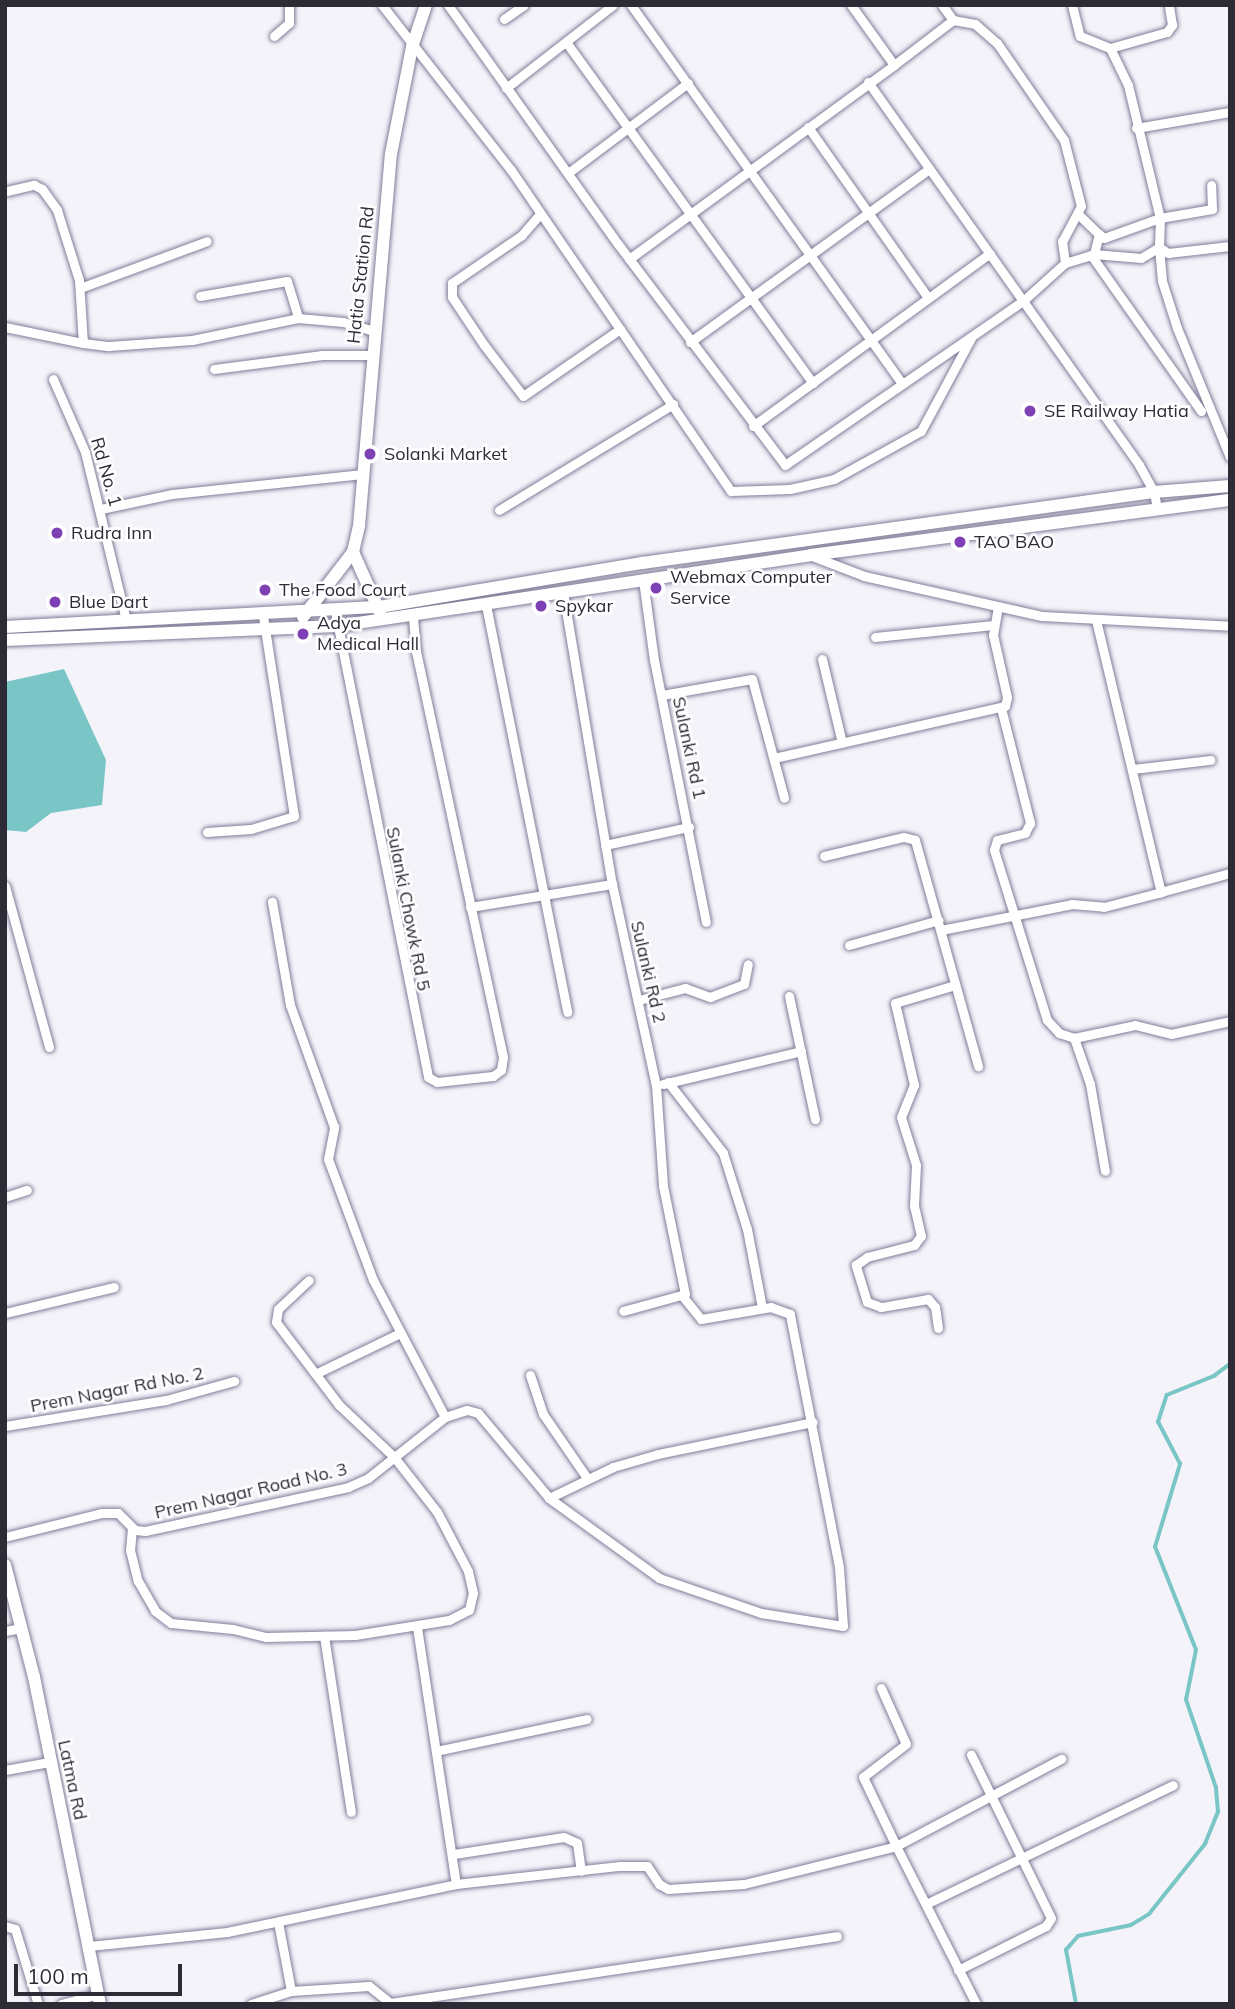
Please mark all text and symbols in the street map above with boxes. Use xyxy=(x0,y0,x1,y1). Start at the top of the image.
street label: Hatia Station Rd xyxy=(343,205,379,345)
place label: SE Railway Hatia xyxy=(1044,400,1189,422)
marker: SE Railway Hatia xyxy=(1022,403,1038,419)
street label: Rd No. 1 xyxy=(86,435,126,509)
place label: Solanki Market xyxy=(384,443,507,465)
marker: Solanki Market xyxy=(362,446,378,462)
place label: Rudra Inn xyxy=(71,522,152,544)
marker: Rudra Inn xyxy=(49,525,65,541)
place label: TAO BAO xyxy=(974,531,1054,553)
marker: TAO BAO xyxy=(952,534,968,550)
place label: Webmax Computer Service xyxy=(670,567,832,610)
place label: The Food Court xyxy=(279,579,406,601)
marker: Webmax Computer Service xyxy=(648,580,664,596)
marker: The Food Court xyxy=(257,582,273,598)
place label: Blue Dart xyxy=(69,591,148,613)
marker: Blue Dart xyxy=(47,594,63,610)
place label: Spykar xyxy=(555,595,613,617)
marker: Spykar xyxy=(533,598,549,614)
place label: Adya Medical Hall xyxy=(317,613,419,656)
marker: Adya Medical Hall xyxy=(295,626,311,642)
street label: Sulanki Rd 1 xyxy=(668,695,710,801)
street label: Sulanki Chowk Rd 5 xyxy=(381,825,435,993)
street label: Sulanki Rd 2 xyxy=(626,919,670,1025)
street label: Prem Nagar Rd No. 2 xyxy=(29,1363,205,1417)
street label: Prem Nagar Road No. 3 xyxy=(153,1458,349,1524)
street label: Latma Rd xyxy=(53,1738,91,1822)
scale bar xyxy=(18,1950,186,1994)
text: 100 m xyxy=(27,1963,89,1989)

